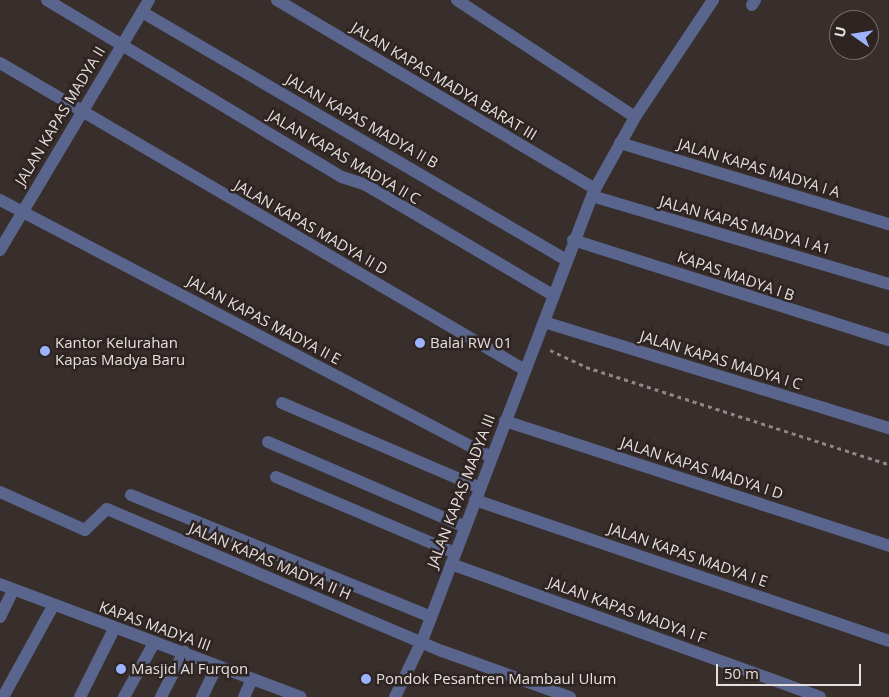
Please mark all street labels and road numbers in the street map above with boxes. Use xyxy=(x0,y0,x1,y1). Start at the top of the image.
street label: JALAN KAPAS MADYA BARAT III xyxy=(348,18,540,144)
street label: JALAN KAPAS MADYA II xyxy=(11,43,109,189)
street label: JALAN KAPAS MADYA II B xyxy=(283,70,441,172)
street label: JALAN KAPAS MADYA II C xyxy=(265,106,423,208)
street label: JALAN KAPAS MADYA I A xyxy=(676,135,842,201)
street label: JALAN KAPAS MADYA II D xyxy=(231,176,391,278)
street label: JALAN KAPAS MADYA I A1 xyxy=(657,192,833,258)
street label: KAPAS MADYA I B xyxy=(675,248,797,304)
street label: JALAN KAPAS MADYA II E xyxy=(184,272,344,368)
street label: JALAN KAPAS MADYA I C xyxy=(638,327,804,393)
street label: JALAN KAPAS MADYA III xyxy=(423,411,499,571)
street label: JALAN KAPAS MADYA I D xyxy=(618,433,786,503)
street label: JALAN KAPAS MADYA II H xyxy=(186,519,354,603)
street label: JALAN KAPAS MADYA I E xyxy=(606,519,770,591)
street label: JALAN KAPAS MADYA I F xyxy=(546,573,708,647)
street label: KAPAS MADYA III xyxy=(97,597,213,655)

